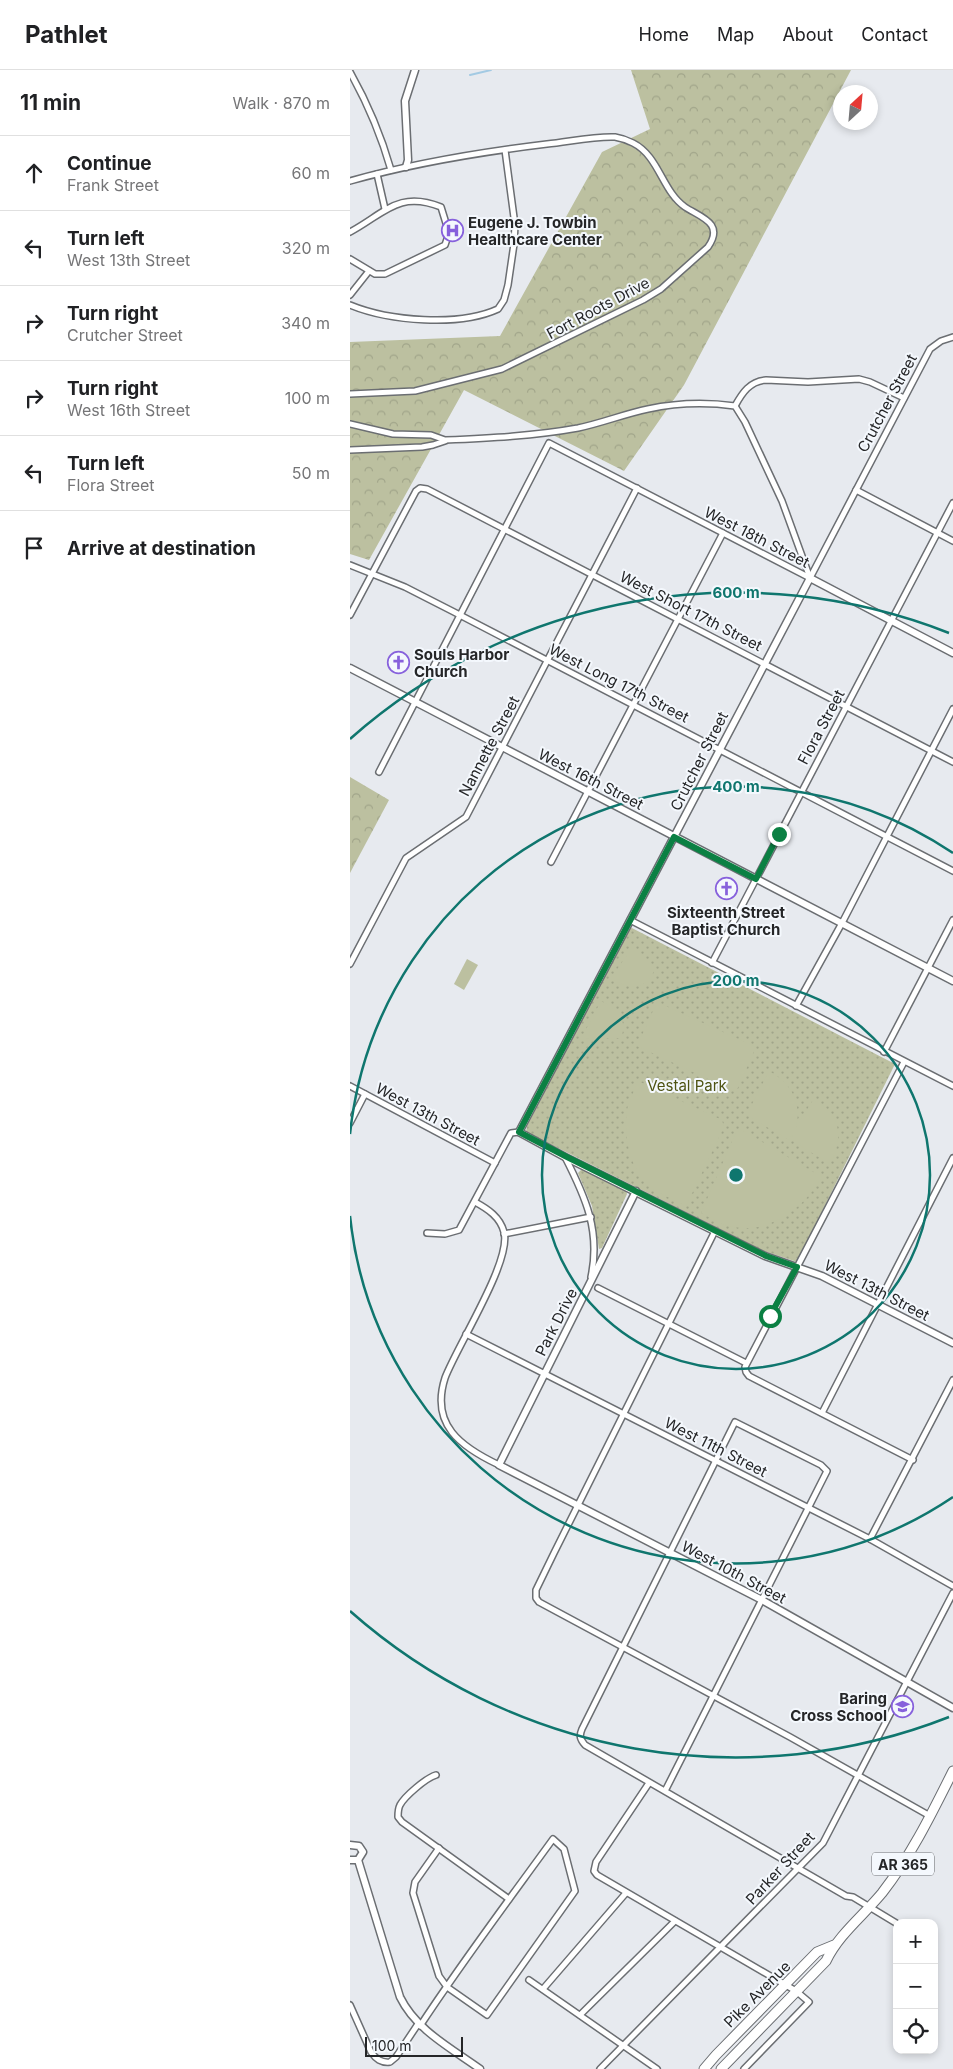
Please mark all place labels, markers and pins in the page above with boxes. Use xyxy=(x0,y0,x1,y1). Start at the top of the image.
place label: Eugene J. Towbin Healthcare Center xyxy=(468,213,602,249)
hospital icon: Eugene J. Towbin Healthcare Center xyxy=(440,219,464,243)
place label: Souls Harbor Church xyxy=(414,645,509,681)
church icon: Souls Harbor Church xyxy=(386,651,410,675)
church icon: Sixteenth Street Baptist Church xyxy=(714,877,738,901)
place label: Sixteenth Street Baptist Church xyxy=(667,903,786,939)
centre of rings xyxy=(727,1166,745,1184)
place label: Baring Cross School xyxy=(790,1689,887,1725)
school or university icon: Baring Cross School xyxy=(891,1695,915,1719)

